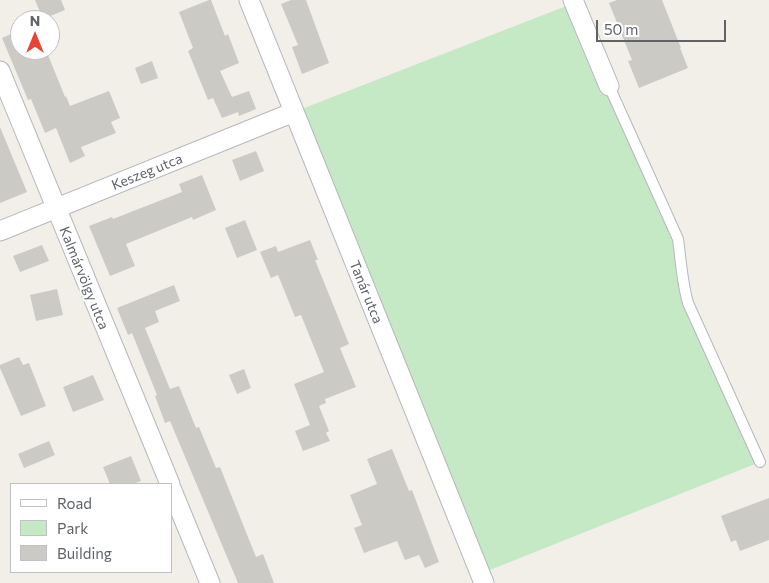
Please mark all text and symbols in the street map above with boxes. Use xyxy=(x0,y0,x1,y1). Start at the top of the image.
north arrow xyxy=(10,10,60,60)
scale bar xyxy=(599,10,729,42)
text: N xyxy=(30,12,40,29)
text: 50 m xyxy=(604,20,638,38)
street label: Keszeg utca xyxy=(109,150,185,194)
street label: Kalmárvölgy utca xyxy=(56,224,112,332)
street label: Tanár utca xyxy=(346,258,386,326)
legend xyxy=(10,483,172,573)
text: Road xyxy=(57,494,92,512)
text: Park xyxy=(57,519,88,537)
text: Building xyxy=(57,544,112,562)

